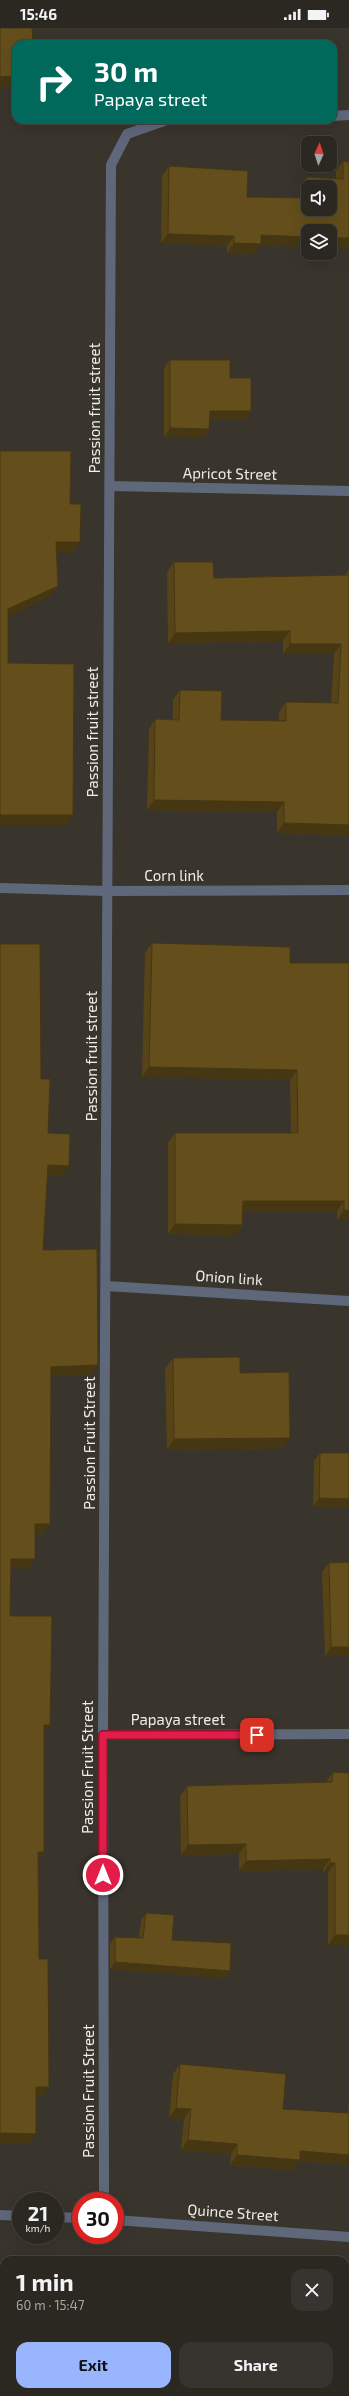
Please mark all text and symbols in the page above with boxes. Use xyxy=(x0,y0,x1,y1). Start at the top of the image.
text: 15:46 xyxy=(20,5,57,23)
text: 30 m xyxy=(94,54,158,88)
icon: right xyxy=(28,56,80,108)
text: Papaya street xyxy=(94,88,207,110)
north arrow xyxy=(301,136,337,172)
map controls xyxy=(301,136,337,260)
button: sound xyxy=(301,180,337,216)
button: layers xyxy=(301,224,337,260)
street label: Passion fruit street xyxy=(85,343,103,473)
street label: Apricot Street xyxy=(183,463,278,483)
street label: Passion fruit street xyxy=(83,667,101,797)
street label: Corn link xyxy=(144,866,204,884)
street label: Passion fruit street xyxy=(82,991,100,1121)
street label: Onion link xyxy=(195,1266,264,1288)
street label: Passion Fruit Street xyxy=(80,1376,98,1510)
street label: Passion Fruit Street xyxy=(78,1700,96,1834)
street label: Papaya street xyxy=(131,1710,225,1728)
pin xyxy=(240,1718,274,1752)
icon: arrive xyxy=(246,1724,268,1746)
position arrow xyxy=(82,1854,124,1896)
street label: Passion Fruit Street xyxy=(79,2024,97,2158)
speed limit sign: 30 xyxy=(72,2192,124,2244)
street label: Quince Street xyxy=(187,2200,280,2225)
text: 21 xyxy=(28,2201,48,2225)
text: km/h xyxy=(26,2222,50,2234)
text: 1 min xyxy=(16,2267,74,2296)
button: close xyxy=(291,2269,333,2311)
text: 60 m · 15:47 xyxy=(16,2297,84,2313)
button: Exit xyxy=(16,2342,171,2388)
button: Share xyxy=(179,2342,333,2388)

